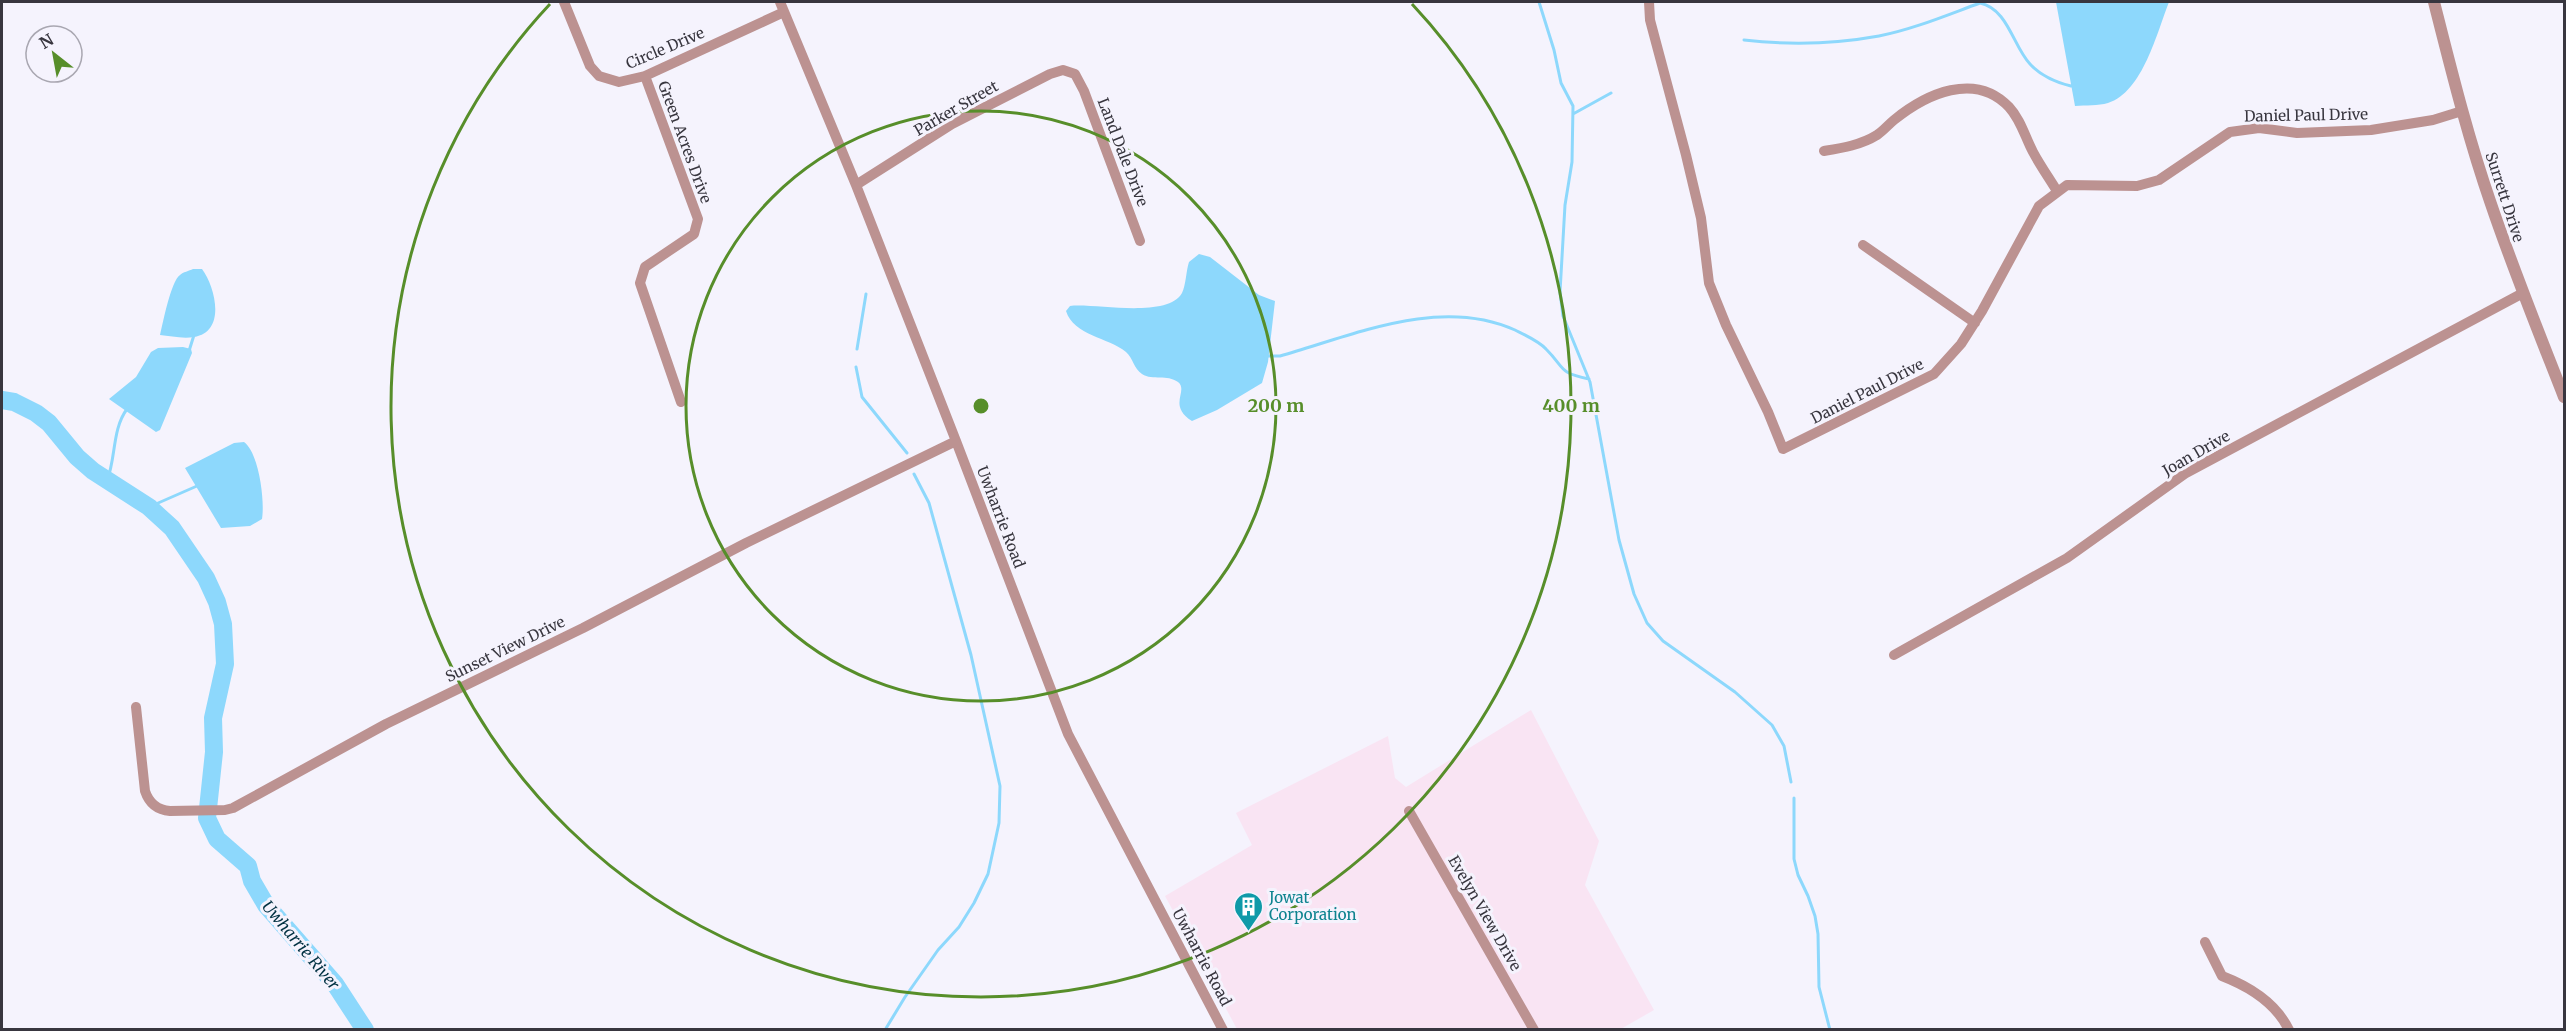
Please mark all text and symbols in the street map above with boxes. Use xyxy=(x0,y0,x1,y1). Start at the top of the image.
street label: Circle Drive xyxy=(623,23,707,73)
north arrow xyxy=(24,24,84,84)
text: N xyxy=(36,29,57,53)
street label: Parker Street xyxy=(911,76,1002,140)
street label: Green Acres Drive xyxy=(654,78,716,206)
street label: Land Dale Drive xyxy=(1094,95,1152,209)
street label: Daniel Paul Drive xyxy=(2244,104,2368,126)
street label: Surrett Drive xyxy=(2482,150,2529,244)
street label: Daniel Paul Drive xyxy=(1807,354,1927,428)
text: 200 m xyxy=(1248,394,1304,417)
text: 400 m xyxy=(1542,394,1600,417)
centre of rings xyxy=(971,396,991,416)
street label: Joan Drive xyxy=(2158,426,2233,480)
street label: Uwharrie Road xyxy=(973,463,1029,571)
street label: Sunset View Drive xyxy=(442,612,568,686)
street label: Evelyn View Drive xyxy=(1444,852,1526,974)
place label: Jowat Corporation xyxy=(1268,888,1356,924)
building icon: Jowat Corporation xyxy=(1232,890,1264,932)
water label: Uwharrie River xyxy=(258,896,344,994)
street label: Uwharrie Road xyxy=(1168,905,1236,1009)

